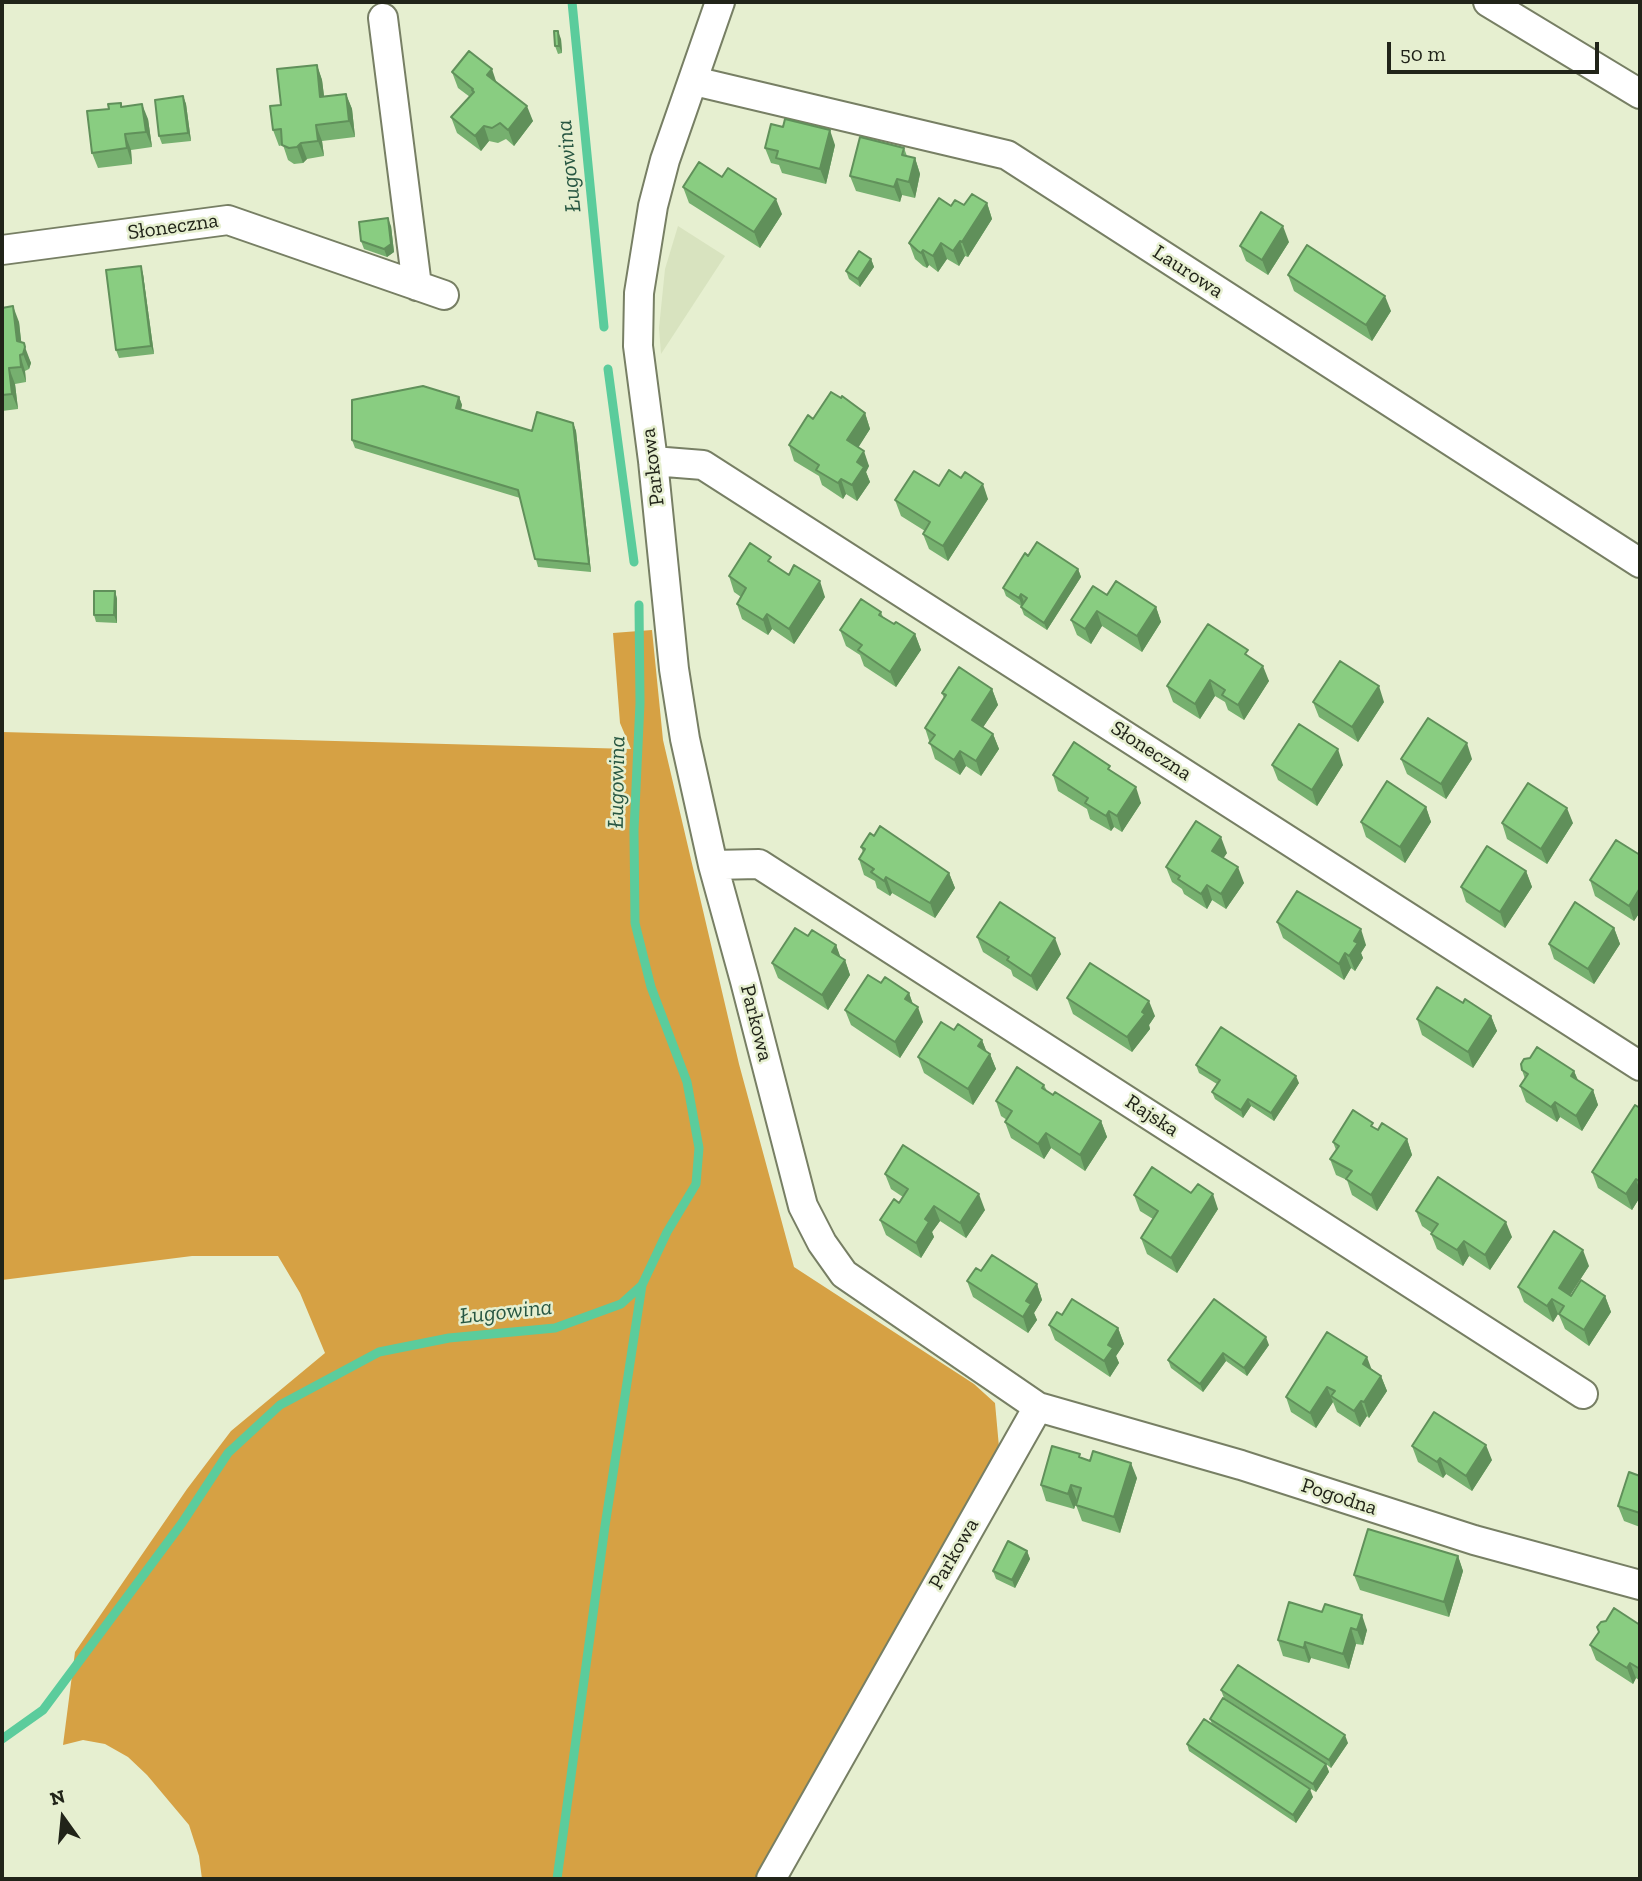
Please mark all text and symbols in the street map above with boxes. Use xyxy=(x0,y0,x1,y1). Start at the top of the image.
scale bar xyxy=(1390,28,1602,72)
text: 50 m xyxy=(1400,41,1446,66)
water label: Ługowina xyxy=(550,118,588,214)
street label: Słoneczna xyxy=(126,208,220,246)
street label: Laurowa xyxy=(1148,240,1228,304)
street label: Parkowa xyxy=(636,427,670,507)
street label: Słoneczna xyxy=(1106,716,1196,786)
water label: Ługowina xyxy=(602,735,632,829)
street label: Parkowa xyxy=(734,982,778,1064)
street label: Rajska xyxy=(1121,1089,1183,1143)
water label: Ługowina xyxy=(458,1293,554,1331)
street label: Pogodna xyxy=(1298,1473,1380,1521)
street label: Parkowa xyxy=(924,1514,984,1594)
north arrow xyxy=(28,1783,98,1853)
text: N xyxy=(47,1784,67,1810)

